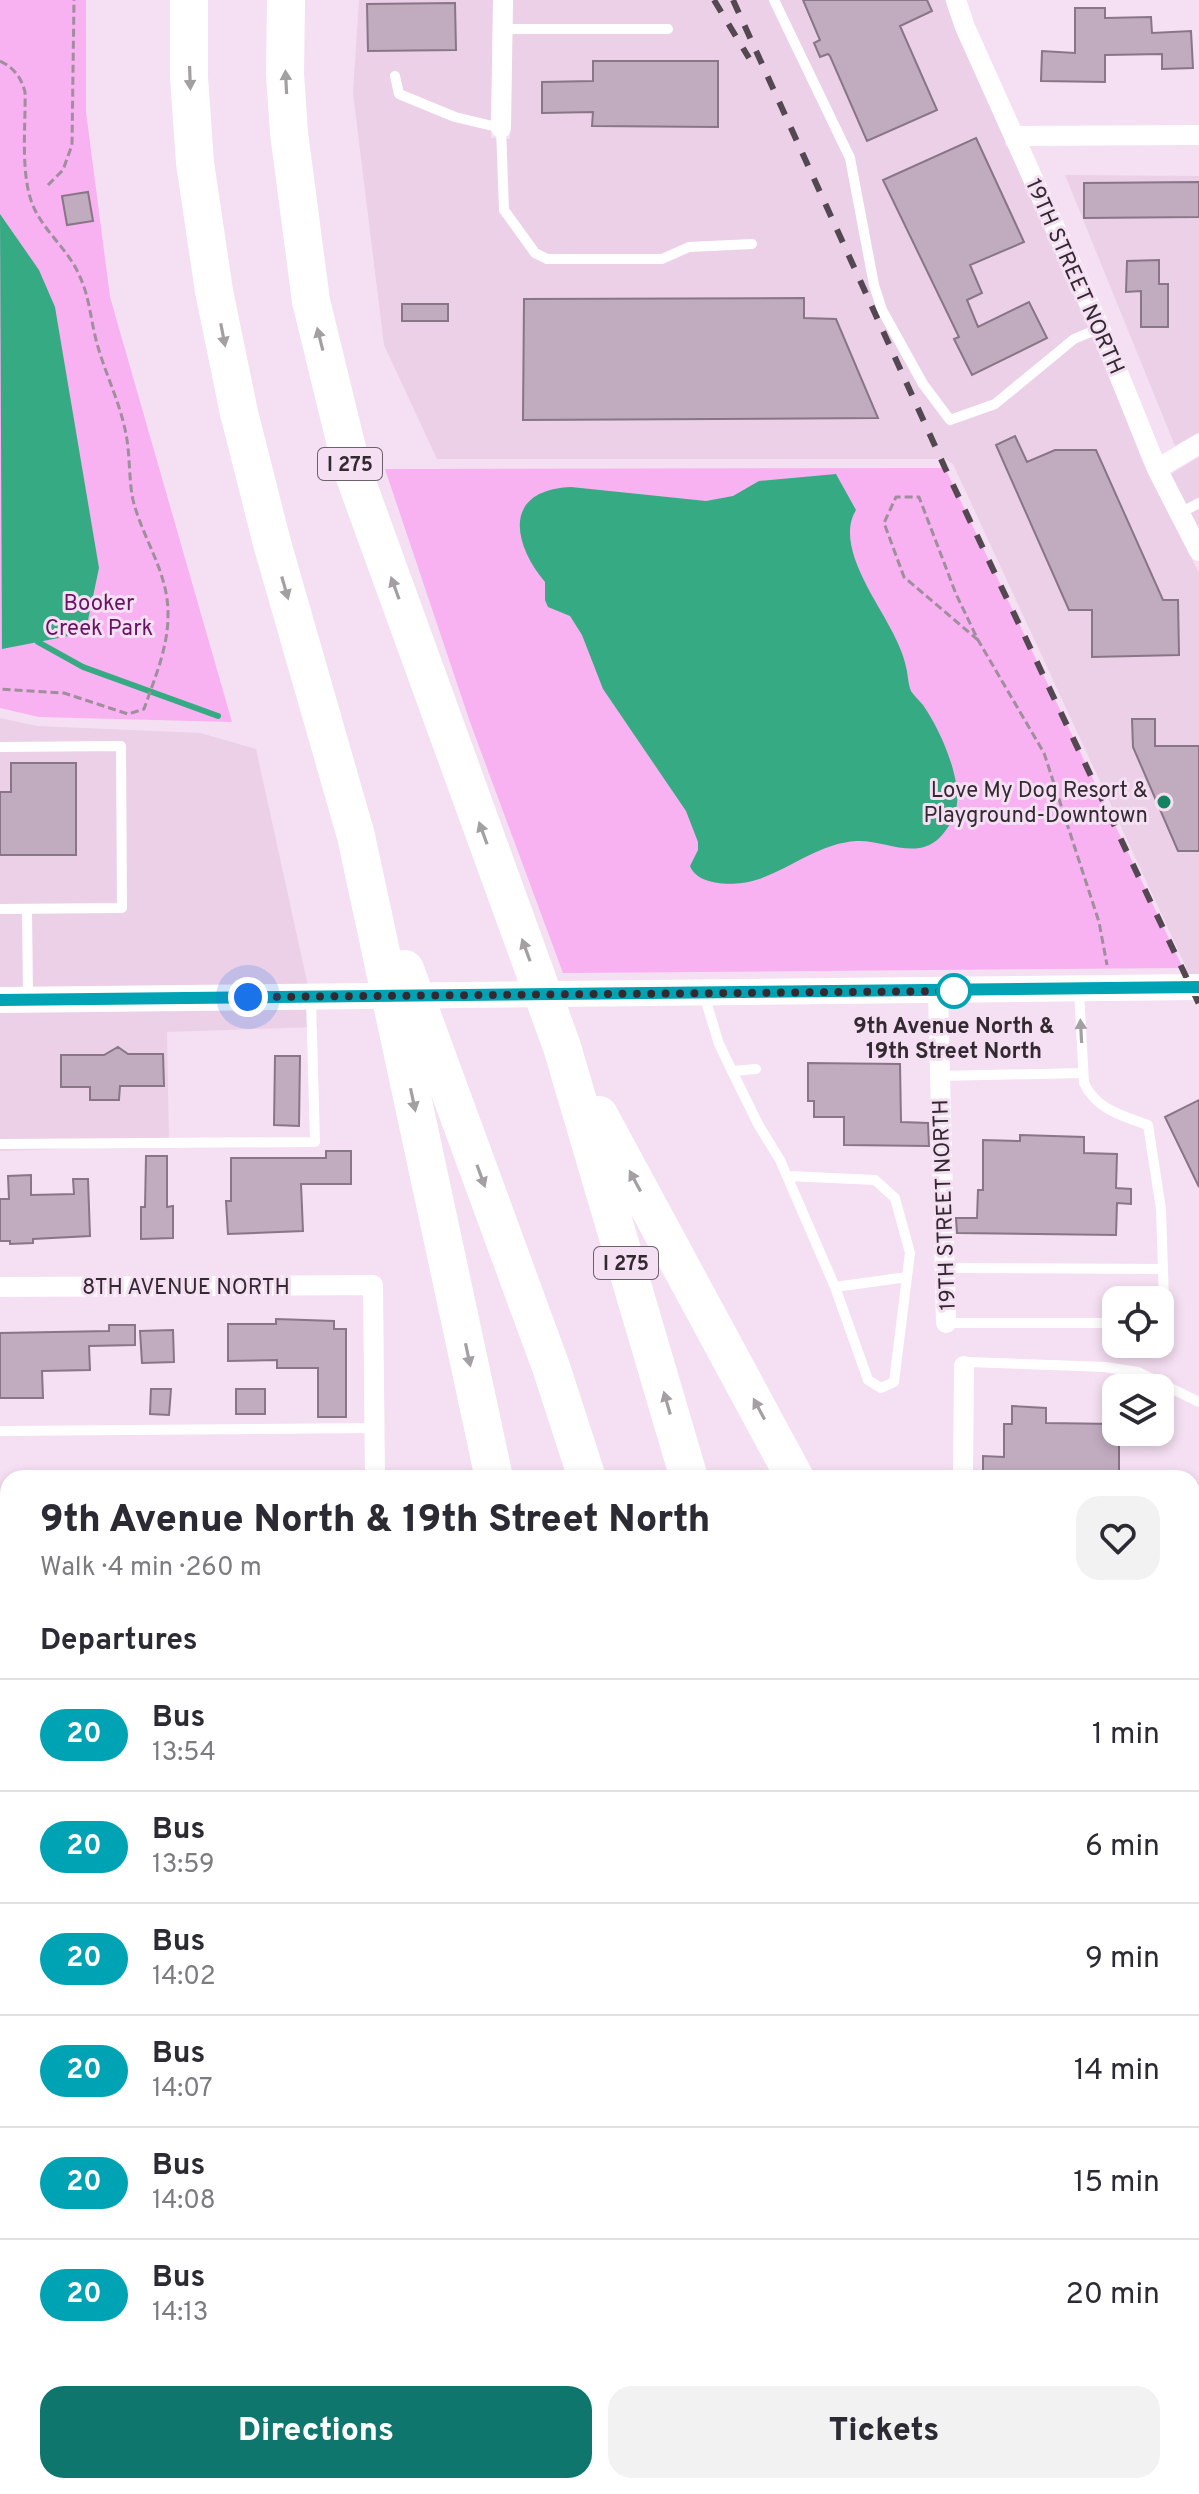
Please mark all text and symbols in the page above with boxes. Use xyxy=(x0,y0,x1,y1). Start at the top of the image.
one-way arrow xyxy=(183,66,196,91)
one-way arrow xyxy=(279,69,292,94)
street label: 19TH STREET NORTH xyxy=(1018,175,1129,379)
one-way arrow xyxy=(217,323,230,348)
one-way arrow xyxy=(313,327,326,352)
road number: I 275 xyxy=(318,448,382,480)
one-way arrow xyxy=(279,576,292,600)
one-way arrow xyxy=(388,576,400,600)
park label: Booker Creek Park xyxy=(45,591,153,643)
place label: Love My Dog Resort & Playground-Downtown xyxy=(923,778,1148,830)
marker: Love My Dog Resort & Playground-Downtown xyxy=(1155,793,1173,811)
one-way arrow xyxy=(476,820,489,844)
one-way arrow xyxy=(519,938,532,962)
marker: 9th Avenue North & 19th Street North xyxy=(937,974,971,1008)
your location xyxy=(228,977,268,1017)
place label: 9th Avenue North & 19th Street North xyxy=(853,1014,1055,1066)
one-way arrow xyxy=(1074,1018,1087,1043)
one-way arrow xyxy=(407,1088,420,1113)
street label: 19TH STREET NORTH xyxy=(928,1099,963,1311)
one-way arrow xyxy=(475,1164,487,1188)
one-way arrow xyxy=(628,1169,641,1192)
road number: I 275 xyxy=(594,1247,658,1279)
street label: 8TH AVENUE NORTH xyxy=(82,1275,290,1302)
map controls xyxy=(1102,1286,1174,1446)
button: locate xyxy=(1102,1286,1174,1358)
one-way arrow xyxy=(462,1342,475,1367)
button: layers xyxy=(1102,1374,1174,1446)
one-way arrow xyxy=(660,1391,673,1415)
one-way arrow xyxy=(752,1398,766,1420)
button: heart xyxy=(1076,1496,1160,1580)
text: 9th Avenue North & 19th Street North xyxy=(40,1497,710,1546)
text: Walk · 4 min · 260 m xyxy=(40,1552,262,1585)
text: Departures xyxy=(40,1623,198,1660)
text: Bus xyxy=(152,1700,205,1737)
text: 20 xyxy=(66,1717,102,1753)
text: 1 min xyxy=(1092,1717,1160,1754)
text: 13:54 xyxy=(152,1737,216,1770)
text: Bus xyxy=(152,1812,205,1849)
text: 20 xyxy=(66,1829,102,1865)
text: 6 min xyxy=(1085,1829,1160,1866)
text: 13:59 xyxy=(152,1849,215,1882)
text: Bus xyxy=(152,1924,205,1961)
text: 20 xyxy=(66,1941,102,1977)
text: 9 min xyxy=(1085,1941,1160,1978)
text: 14:02 xyxy=(152,1961,216,1994)
text: Bus xyxy=(152,2036,205,2073)
text: 20 xyxy=(66,2053,102,2089)
text: 14 min xyxy=(1074,2053,1160,2090)
text: 14:07 xyxy=(152,2073,213,2106)
text: Bus xyxy=(152,2148,205,2185)
text: 20 xyxy=(66,2165,102,2201)
text: 15 min xyxy=(1073,2165,1160,2202)
text: 14:08 xyxy=(152,2185,216,2218)
text: Bus xyxy=(152,2260,205,2297)
text: 20 xyxy=(66,2277,102,2313)
text: 20 min xyxy=(1065,2277,1160,2314)
text: 14:13 xyxy=(152,2297,209,2330)
button: Directions xyxy=(40,2386,592,2478)
button: Tickets xyxy=(608,2386,1160,2478)

